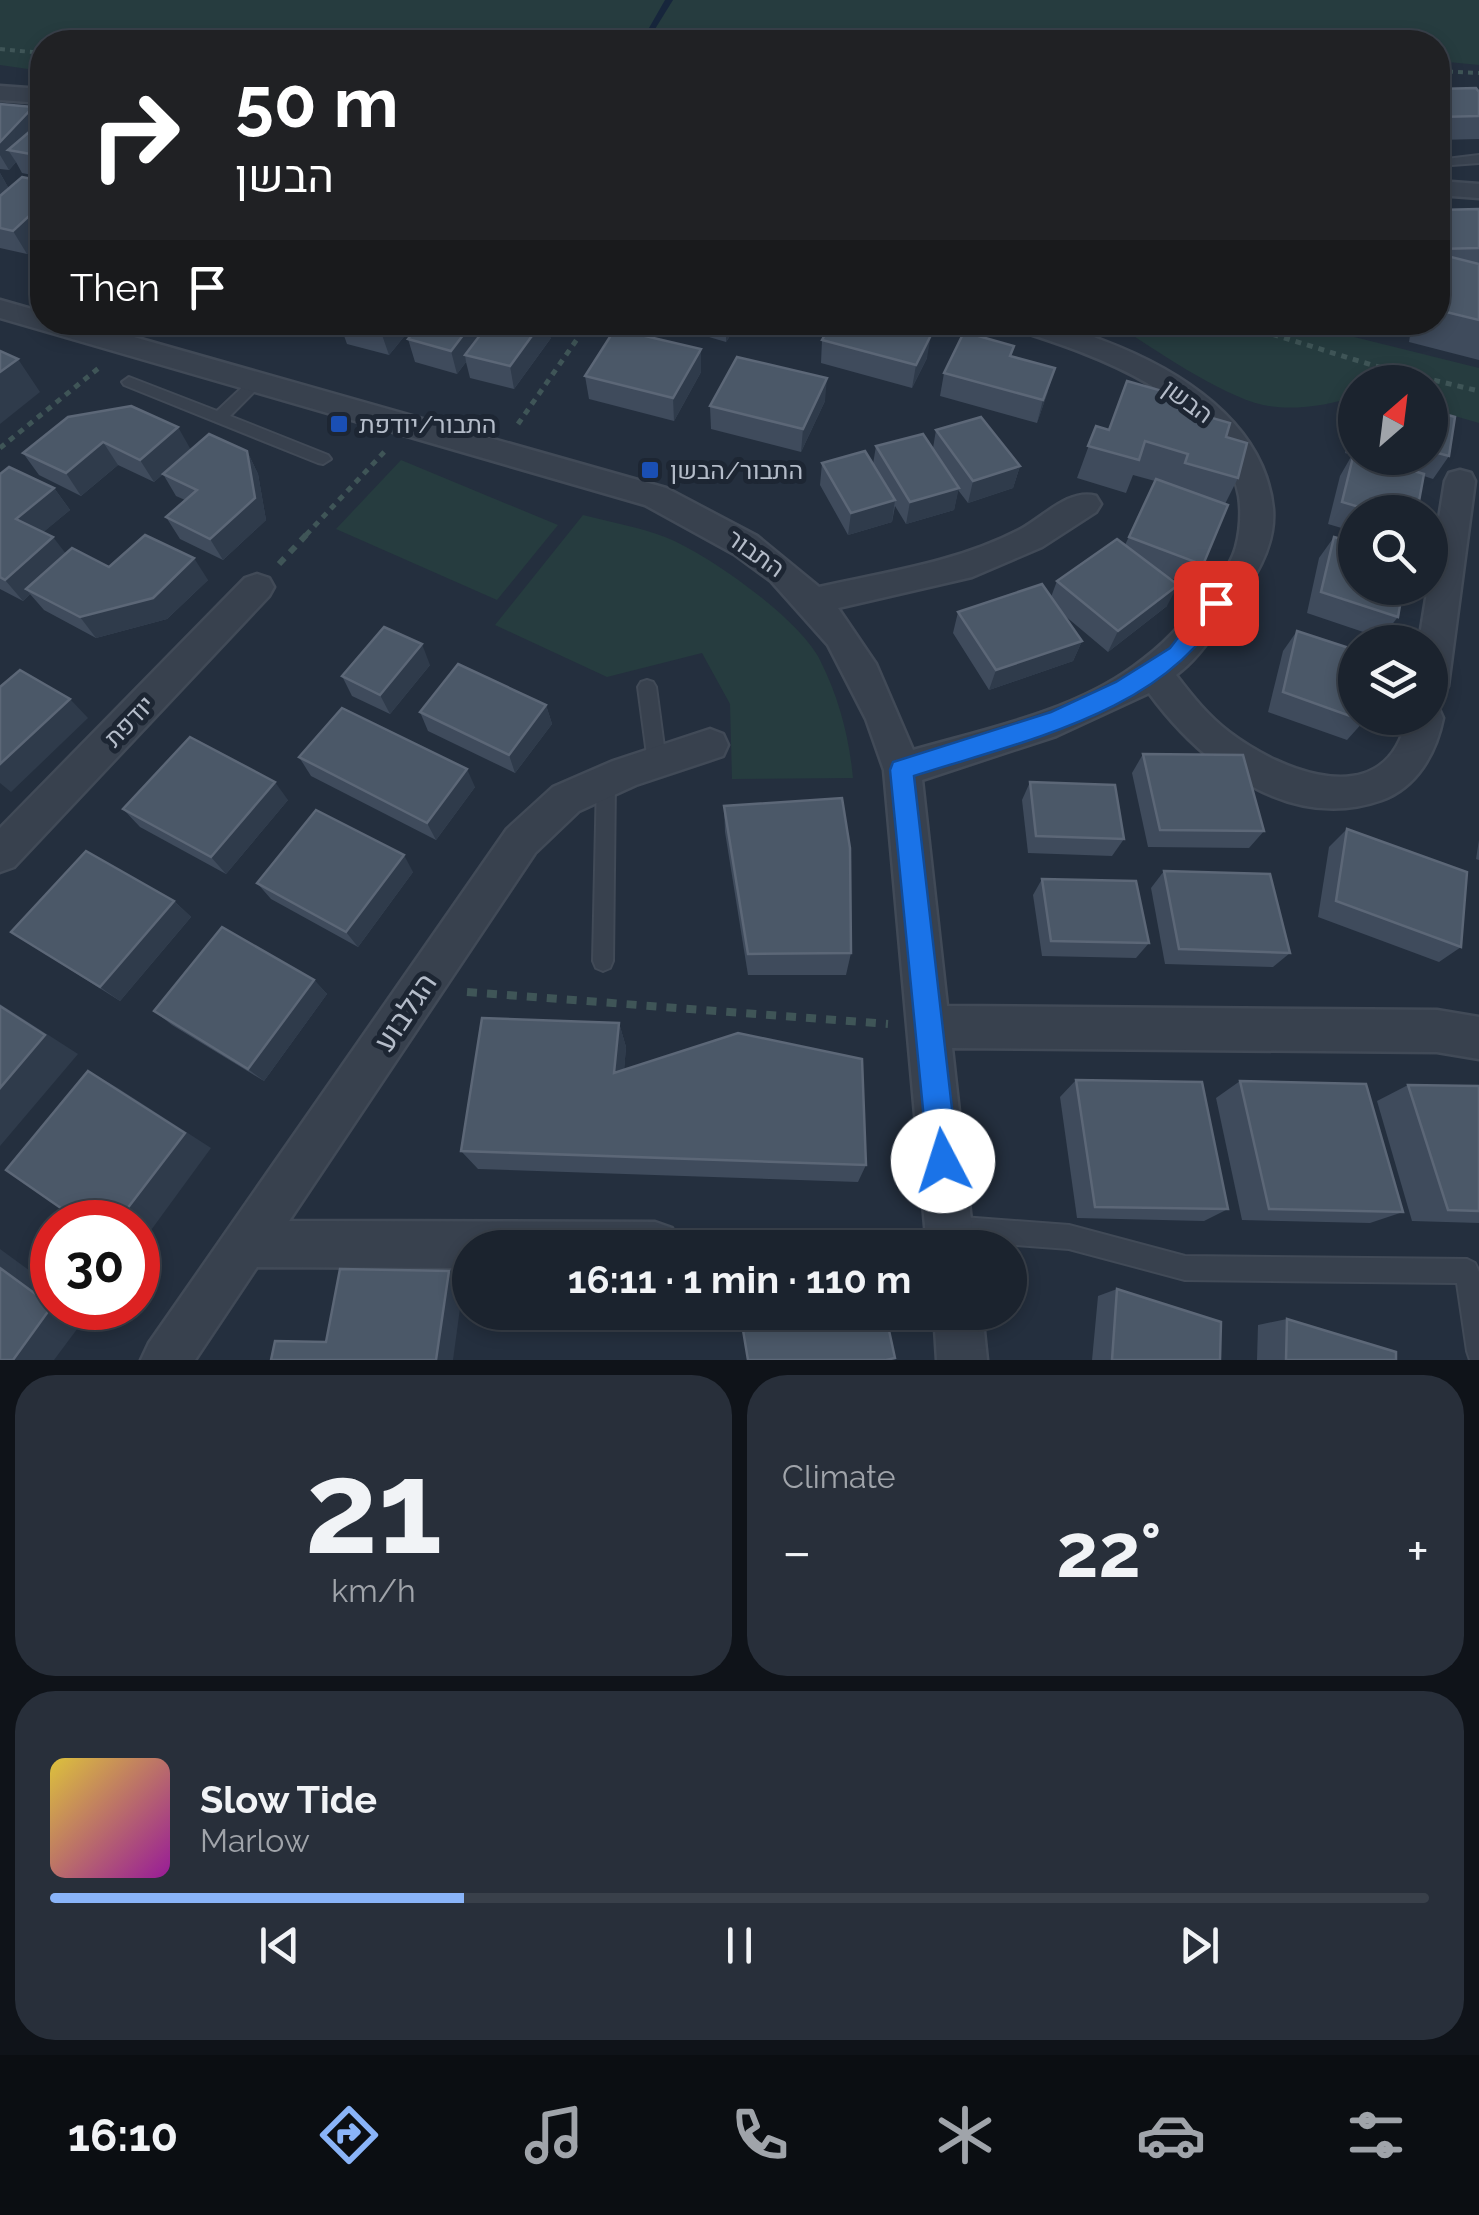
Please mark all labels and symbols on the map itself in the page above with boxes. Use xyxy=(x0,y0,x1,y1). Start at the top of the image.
north arrow xyxy=(1338,365,1448,475)
street label: הבשן xyxy=(1157,373,1219,429)
place label: התבור/יודפת xyxy=(359,409,496,439)
marker: התבור/יודפת xyxy=(328,413,350,435)
place label: התבור/הבשן xyxy=(670,455,803,485)
marker: התבור/הבשן xyxy=(639,459,661,481)
street label: התבור xyxy=(722,523,790,583)
pin xyxy=(1174,561,1259,646)
street label: יודפת xyxy=(98,689,160,753)
street label: הגלבוע xyxy=(366,966,444,1058)
position arrow xyxy=(891,1109,995,1213)
speed limit sign: 30 xyxy=(30,1200,160,1330)

